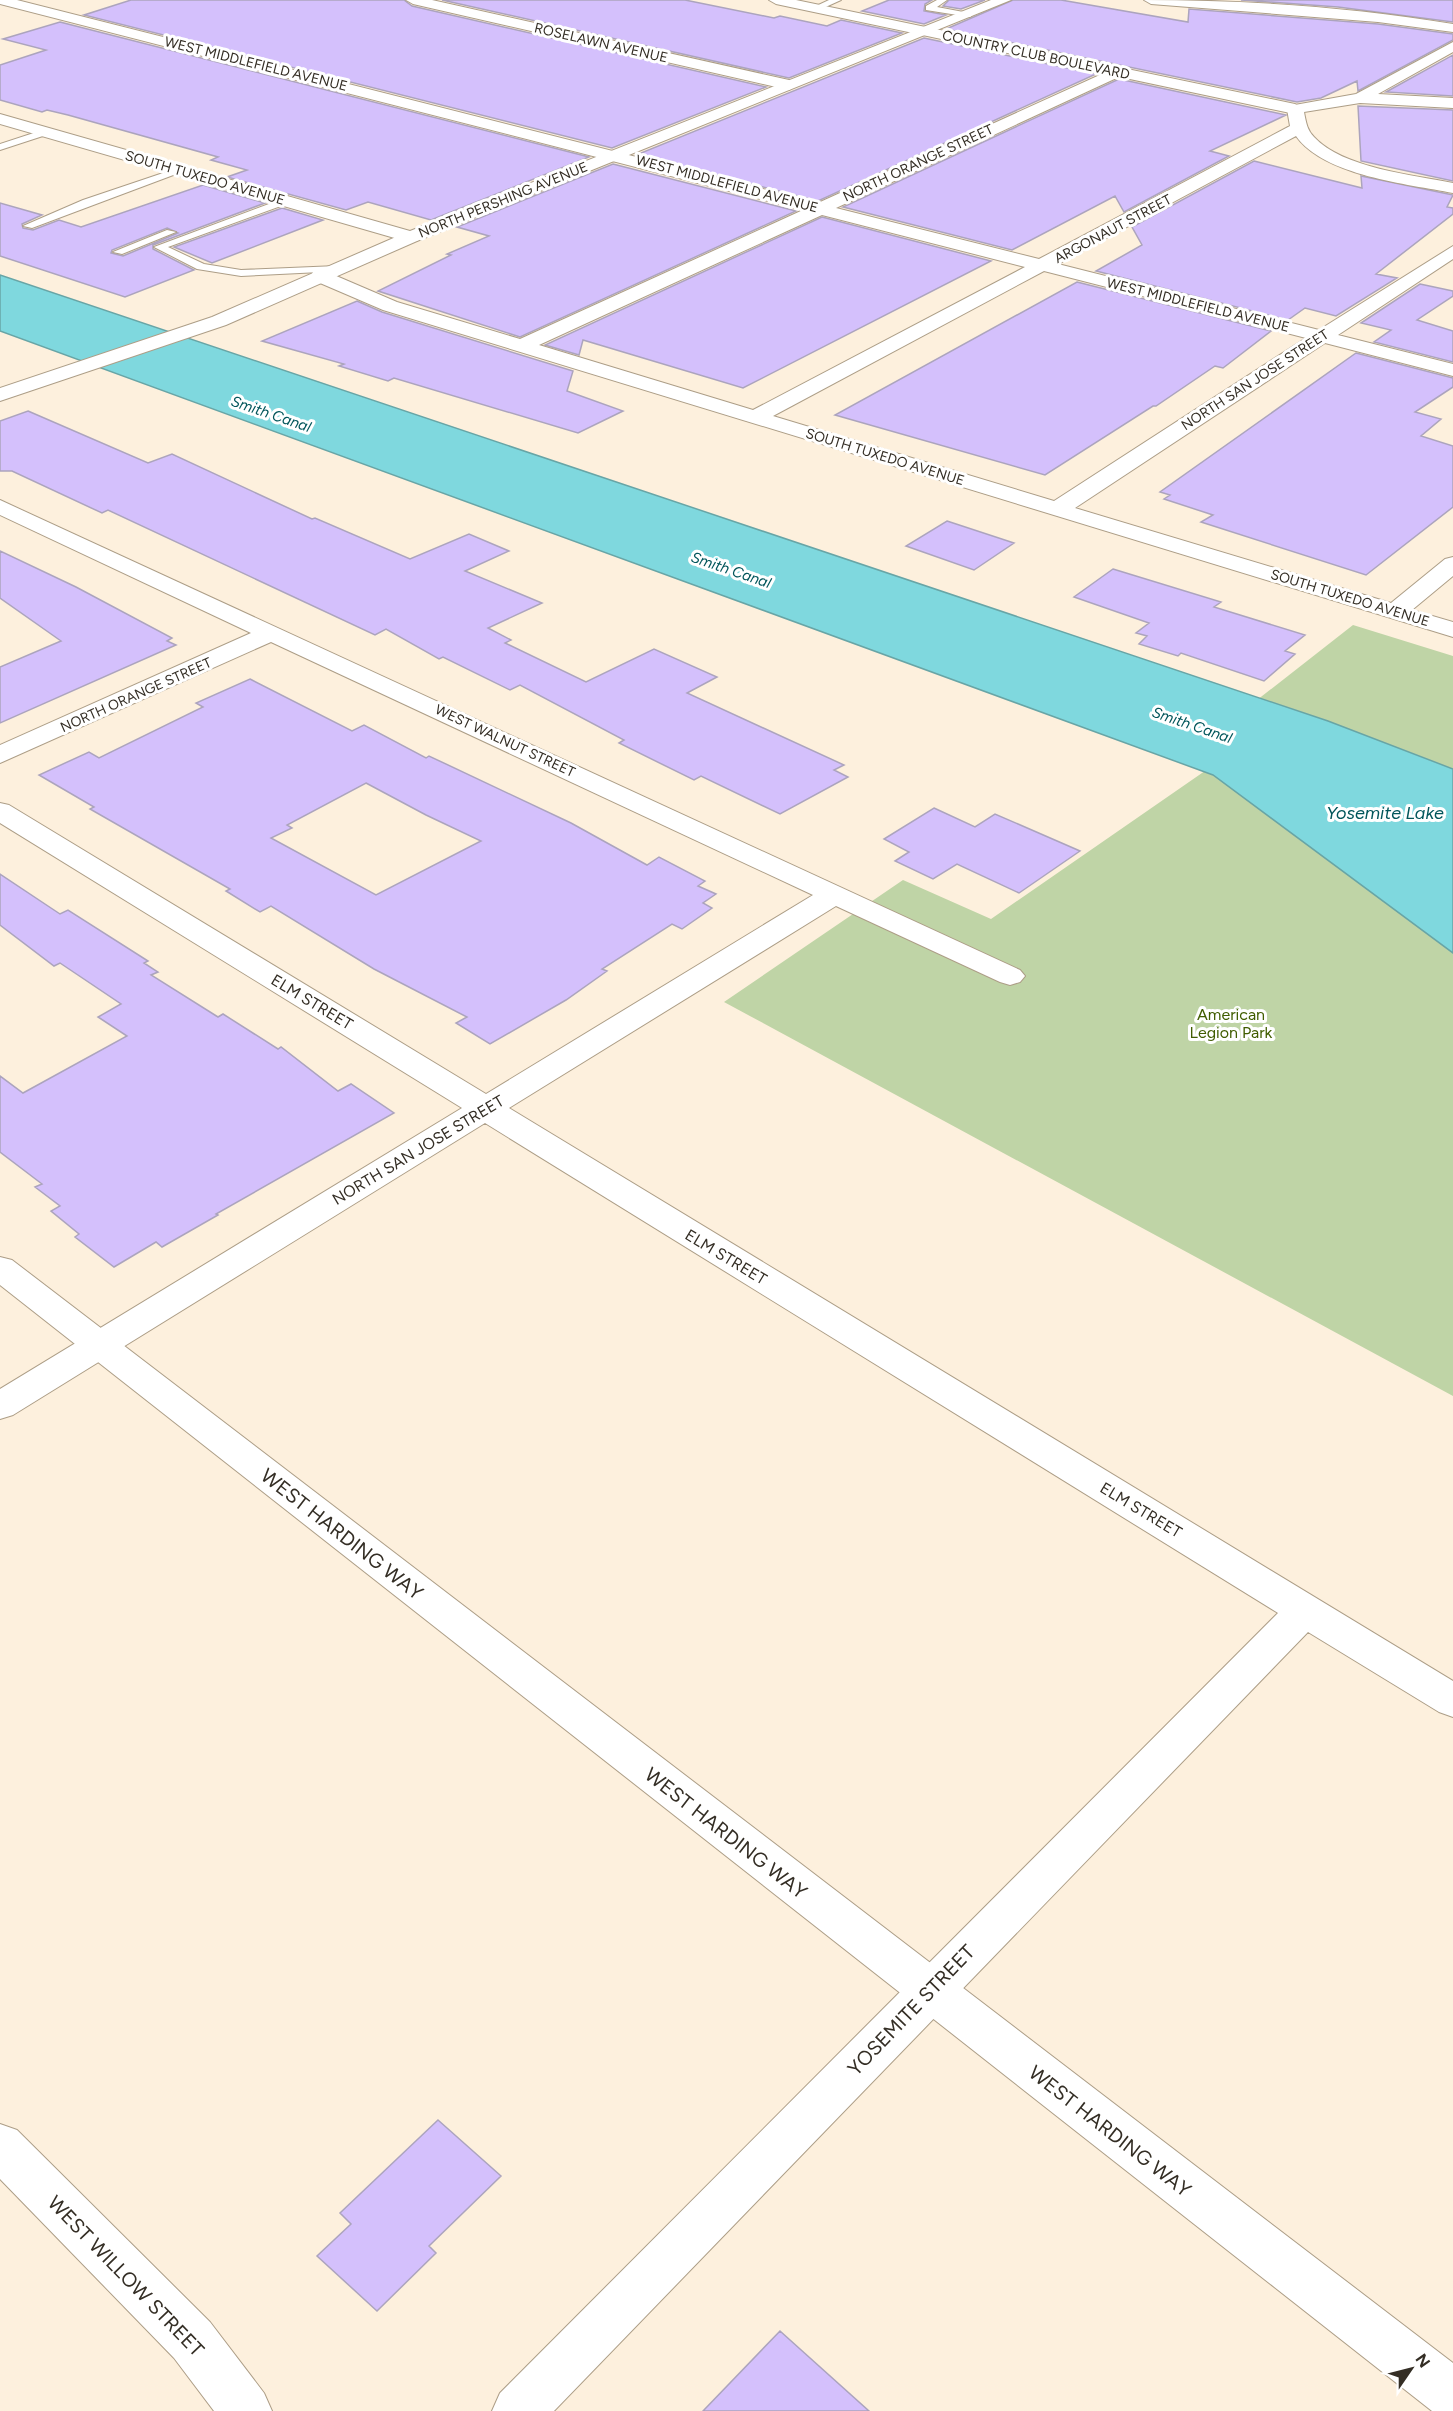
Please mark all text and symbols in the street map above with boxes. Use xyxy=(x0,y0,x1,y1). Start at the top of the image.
street label: ROSELAWN AVENUE xyxy=(533,19,669,67)
street label: COUNTRY CLUB BOULEVARD xyxy=(941,27,1131,83)
street label: WEST MIDDLEFIELD AVENUE xyxy=(163,33,349,95)
street label: NORTH ORANGE STREET xyxy=(840,121,996,205)
street label: SOUTH TUXEDO AVENUE xyxy=(123,147,287,209)
street label: WEST MIDDLEFIELD AVENUE xyxy=(634,151,820,217)
street label: NORTH PERSHING AVENUE xyxy=(416,158,590,242)
street label: ARGONAUT STREET xyxy=(1051,191,1175,267)
street label: WEST MIDDLEFIELD AVENUE xyxy=(1105,274,1291,336)
street label: NORTH SAN JOSE STREET xyxy=(1178,326,1332,434)
water label: Smith Canal xyxy=(229,392,314,436)
street label: SOUTH TUXEDO AVENUE xyxy=(803,425,967,489)
water label: Smith Canal xyxy=(689,548,774,592)
street label: SOUTH TUXEDO AVENUE xyxy=(1268,566,1432,630)
street label: NORTH ORANGE STREET xyxy=(58,654,215,736)
street label: WEST WALNUT STREET xyxy=(432,701,578,781)
water label: Smith Canal xyxy=(1150,703,1235,747)
water label: Yosemite Lake xyxy=(1326,802,1444,824)
street label: ELM STREET xyxy=(268,970,356,1034)
park label: American Legion Park xyxy=(1190,1005,1273,1042)
street label: NORTH SAN JOSE STREET xyxy=(329,1091,507,1209)
street label: ELM STREET xyxy=(682,1225,770,1289)
street label: WEST HARDING WAY xyxy=(256,1463,428,1605)
street label: ELM STREET xyxy=(1097,1478,1185,1542)
street label: WEST HARDING WAY xyxy=(640,1762,812,1904)
street label: YOSEMITE STREET xyxy=(842,1940,980,2080)
street label: WEST HARDING WAY xyxy=(1024,2060,1196,2202)
street label: WEST WILLOW STREET xyxy=(43,2191,209,2361)
north arrow xyxy=(1381,2339,1441,2399)
text: N xyxy=(1412,2350,1434,2371)

